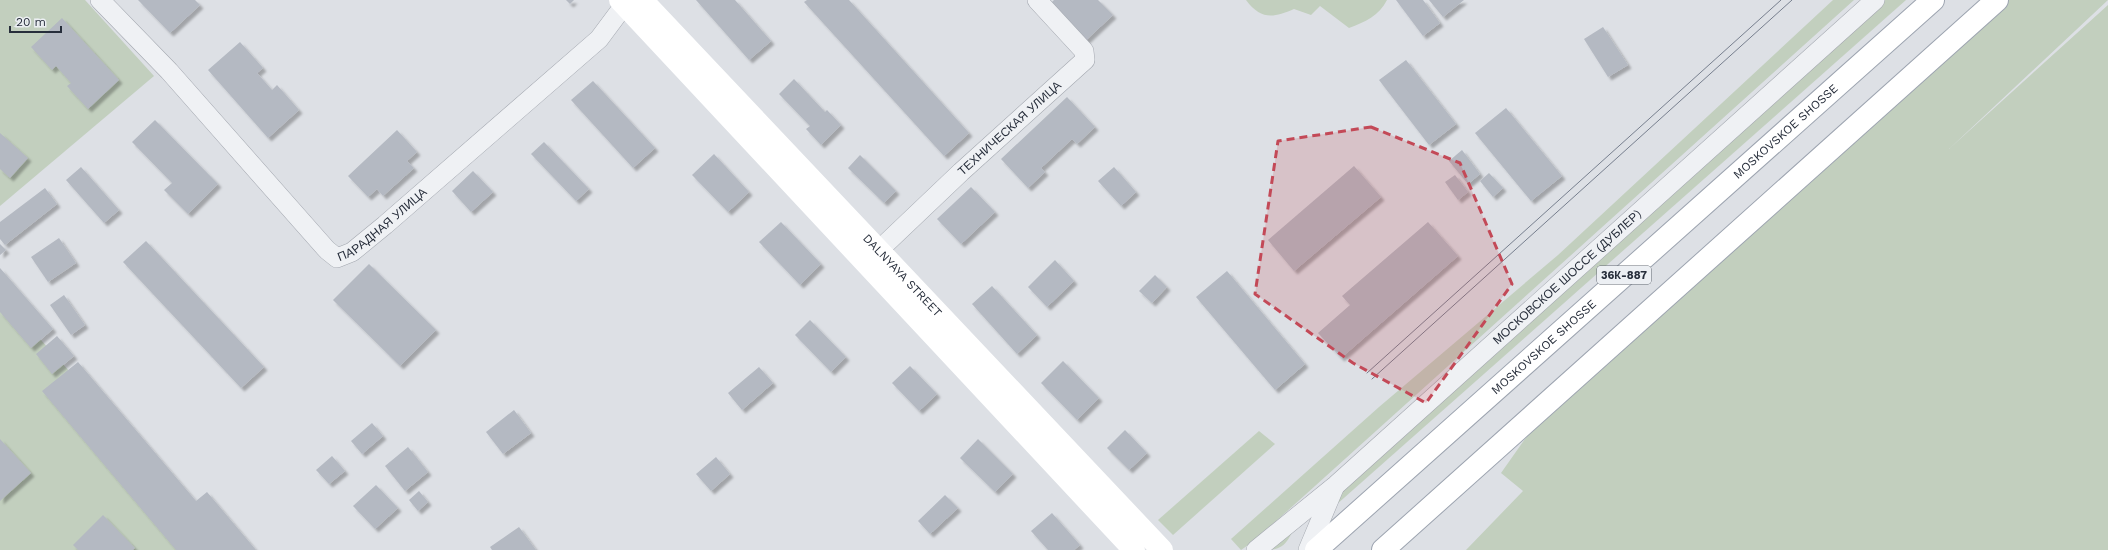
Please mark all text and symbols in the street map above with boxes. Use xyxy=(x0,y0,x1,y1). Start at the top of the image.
scale bar xyxy=(10,8,61,34)
text: 20 m xyxy=(16,15,46,29)
street label: ТЕХНИЧЕСКАЯ УЛИЦА xyxy=(955,78,1064,178)
street label: MOSKOVSKOE SHOSSE xyxy=(1730,81,1841,182)
street label: ПАРАДНАЯ УЛИЦА xyxy=(336,185,430,264)
street label: МОСКОВСКОЕ ШОССЕ (ДУБЛЕР) xyxy=(1490,207,1644,347)
street label: DALNYAYA STREET xyxy=(860,231,945,320)
road number: 36К-887 xyxy=(1597,266,1651,284)
street label: MOSKOVSKOE SHOSSE xyxy=(1488,297,1599,397)

